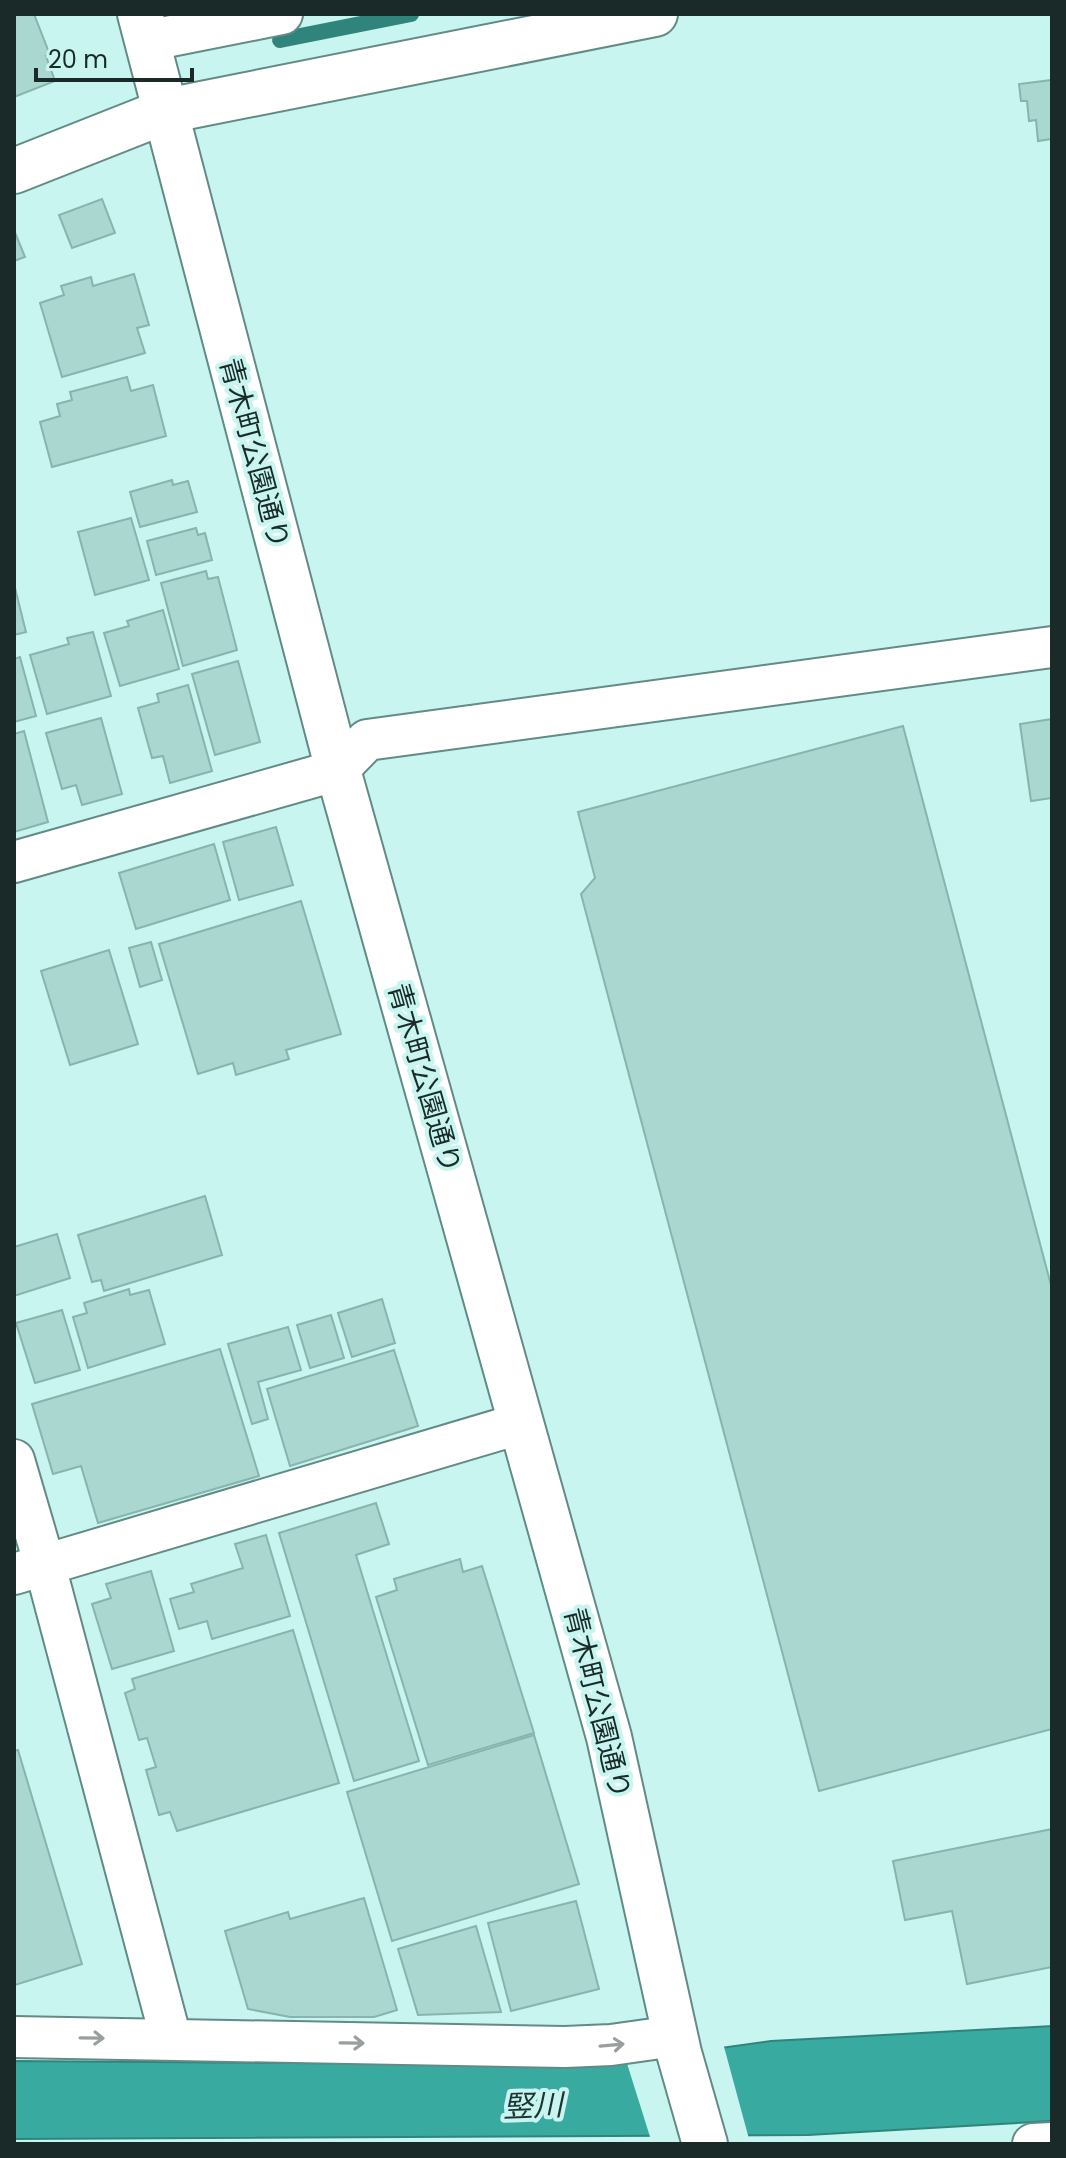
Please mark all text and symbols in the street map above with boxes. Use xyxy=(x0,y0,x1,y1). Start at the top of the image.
scale bar xyxy=(36,32,192,82)
text: 20 m xyxy=(48,43,108,76)
street label: 青木町公園通り xyxy=(210,353,299,553)
street label: 青木町公園通り xyxy=(379,979,470,1178)
street label: 青木町公園通り xyxy=(555,1603,640,1803)
one-way arrow xyxy=(78,2030,105,2045)
one-way arrow xyxy=(338,2035,365,2050)
one-way arrow xyxy=(598,2037,625,2052)
water label: 竪川 xyxy=(502,2083,567,2128)

